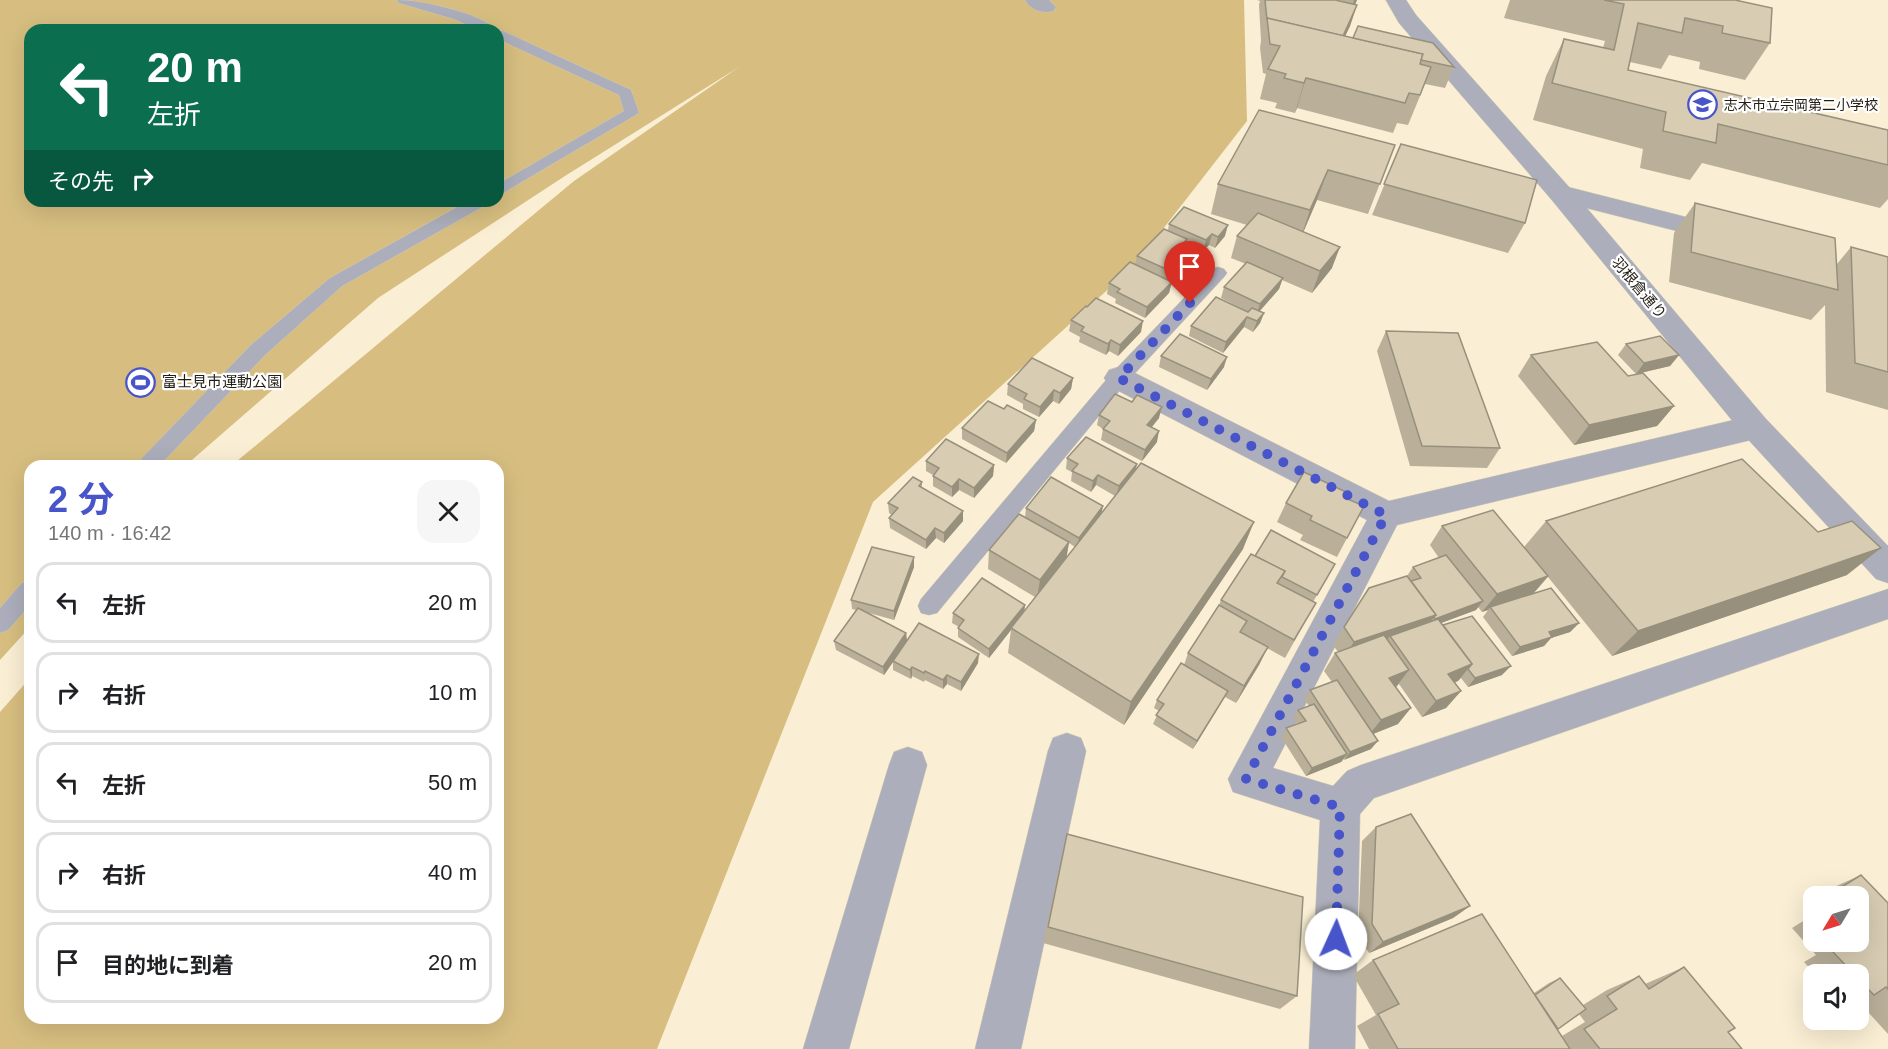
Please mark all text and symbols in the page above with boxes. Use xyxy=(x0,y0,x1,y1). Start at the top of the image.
text: 20 m xyxy=(147,44,243,91)
icon: left xyxy=(48,48,126,126)
school or university icon: 志木市立宗岡第二小学校 xyxy=(1687,89,1719,121)
place label: 志木市立宗岡第二小学校 xyxy=(1724,97,1878,113)
text: 左折 xyxy=(147,100,201,130)
icon: right xyxy=(126,162,159,195)
text: その先 xyxy=(48,169,114,194)
pin xyxy=(1164,241,1215,303)
icon: arrive xyxy=(1173,250,1206,283)
street label: 羽根倉通り xyxy=(1609,253,1670,322)
sports icon: 富士見市運動公園 xyxy=(125,366,157,398)
place label: 富士見市運動公園 xyxy=(162,373,282,390)
text: 2 分 xyxy=(48,479,114,520)
button: close xyxy=(417,480,480,543)
text: 140 m · 16:42 xyxy=(48,522,171,544)
icon: left xyxy=(51,586,84,619)
text: 20 m xyxy=(428,590,477,615)
text: 左折 xyxy=(102,593,146,618)
icon: right xyxy=(51,676,84,709)
text: 10 m xyxy=(428,680,477,705)
text: 右折 xyxy=(102,683,146,708)
icon: left xyxy=(51,766,84,799)
text: 50 m xyxy=(428,770,477,795)
text: 左折 xyxy=(102,773,146,798)
icon: right xyxy=(51,856,84,889)
text: 40 m xyxy=(428,860,477,885)
text: 右折 xyxy=(102,863,146,888)
north arrow xyxy=(1803,886,1869,952)
map controls xyxy=(1803,886,1869,1030)
position arrow xyxy=(1304,907,1368,971)
icon: arrive xyxy=(51,946,84,979)
text: 20 m xyxy=(428,950,477,975)
text: 目的地に到着 xyxy=(102,953,234,978)
button: sound xyxy=(1803,964,1869,1030)

